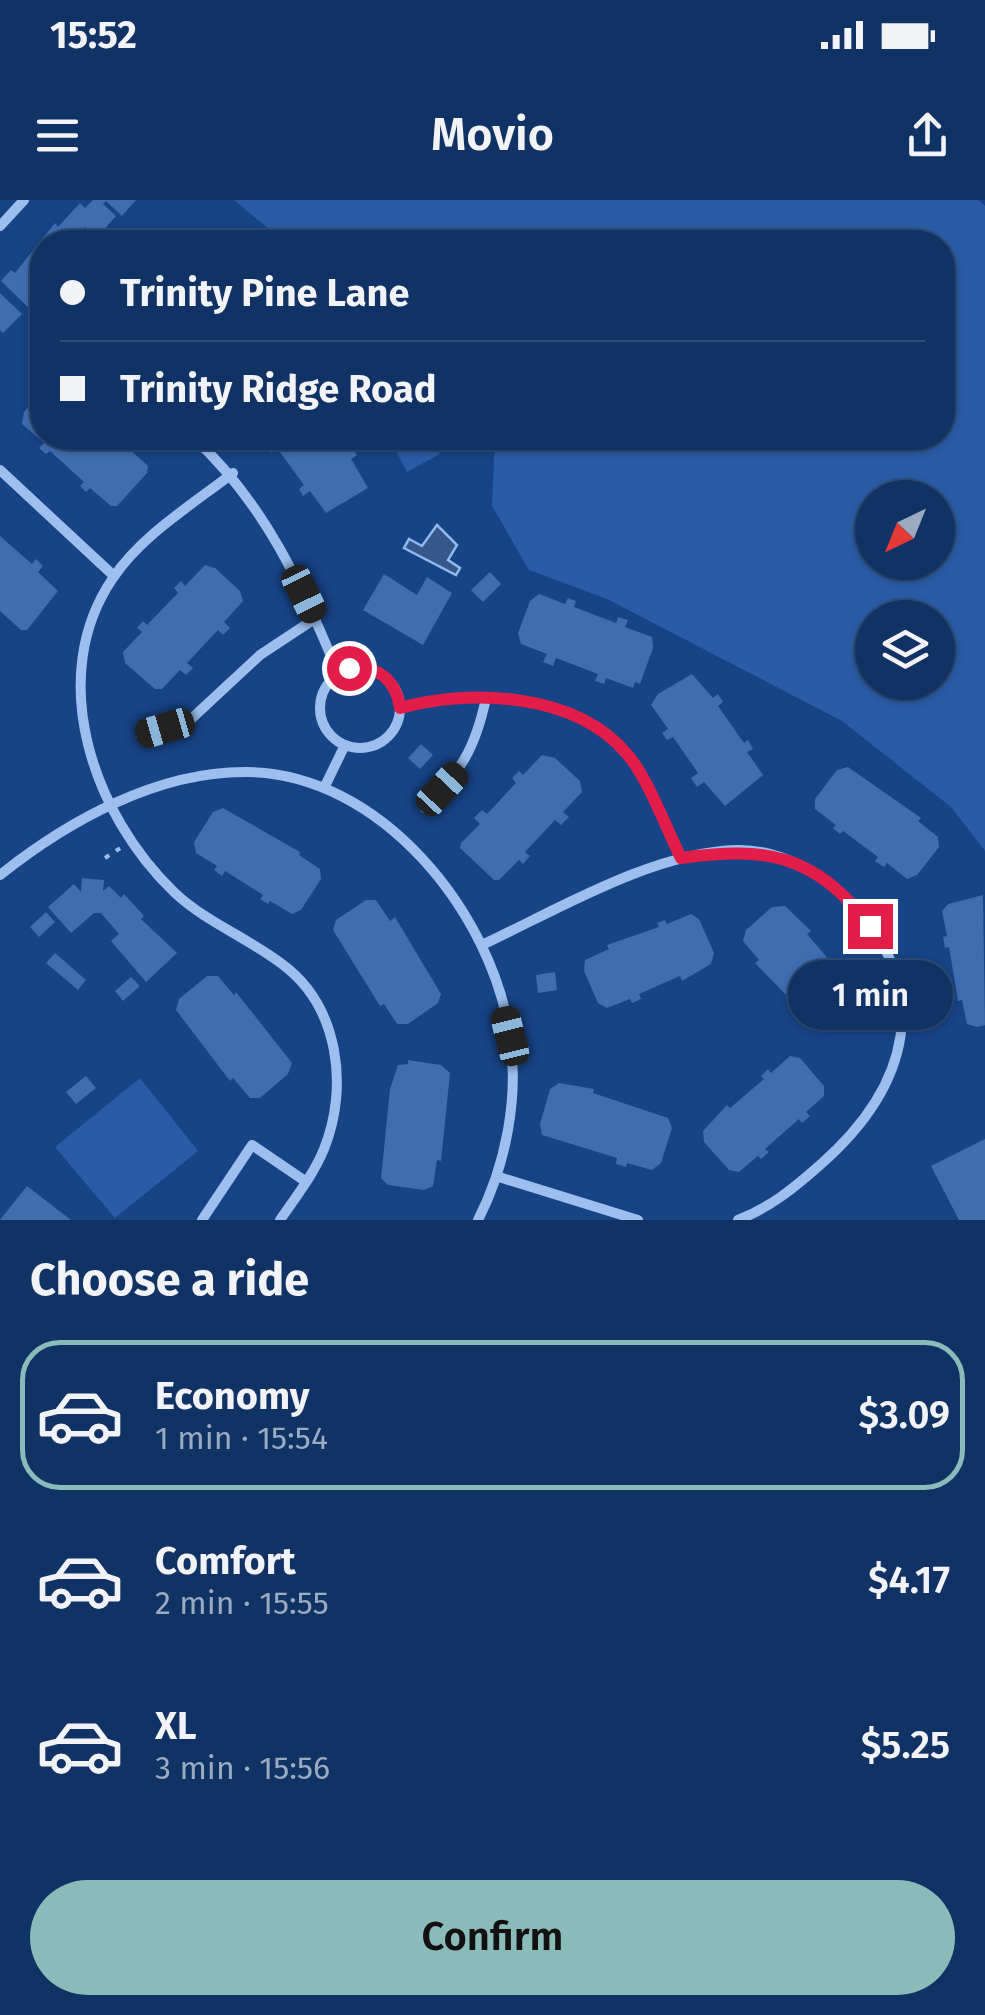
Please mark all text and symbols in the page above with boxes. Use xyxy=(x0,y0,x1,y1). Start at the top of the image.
text: 15:52 xyxy=(50,12,137,58)
icon: menu xyxy=(30,108,85,163)
text: Movio xyxy=(431,108,554,162)
icon: share xyxy=(900,108,955,163)
text: Trinity Pine Lane xyxy=(120,270,409,316)
text: Trinity Ridge Road xyxy=(120,366,437,412)
north arrow xyxy=(855,480,955,580)
map controls xyxy=(855,480,955,700)
car xyxy=(277,560,331,628)
button: layers xyxy=(855,600,955,700)
route start xyxy=(327,646,372,691)
car xyxy=(132,705,198,751)
car xyxy=(411,757,473,821)
route end xyxy=(848,904,893,949)
callout: 1 min xyxy=(788,961,952,1031)
text: 1 min xyxy=(832,976,909,1014)
car xyxy=(488,1003,532,1069)
text: Choose a ride xyxy=(30,1253,309,1307)
icon: car xyxy=(35,1370,125,1460)
text: Economy xyxy=(155,1373,310,1419)
text: $3.09 xyxy=(858,1392,950,1438)
text: 1 min · 15:54 xyxy=(155,1419,328,1457)
icon: car xyxy=(35,1535,125,1625)
text: Comfort xyxy=(155,1538,296,1584)
text: $4.17 xyxy=(868,1557,950,1603)
text: 2 min · 15:55 xyxy=(155,1584,329,1622)
icon: car xyxy=(35,1700,125,1790)
text: XL xyxy=(155,1703,197,1749)
text: $5.25 xyxy=(861,1722,950,1768)
text: 3 min · 15:56 xyxy=(155,1749,330,1787)
button: Confirm xyxy=(30,1880,955,1995)

